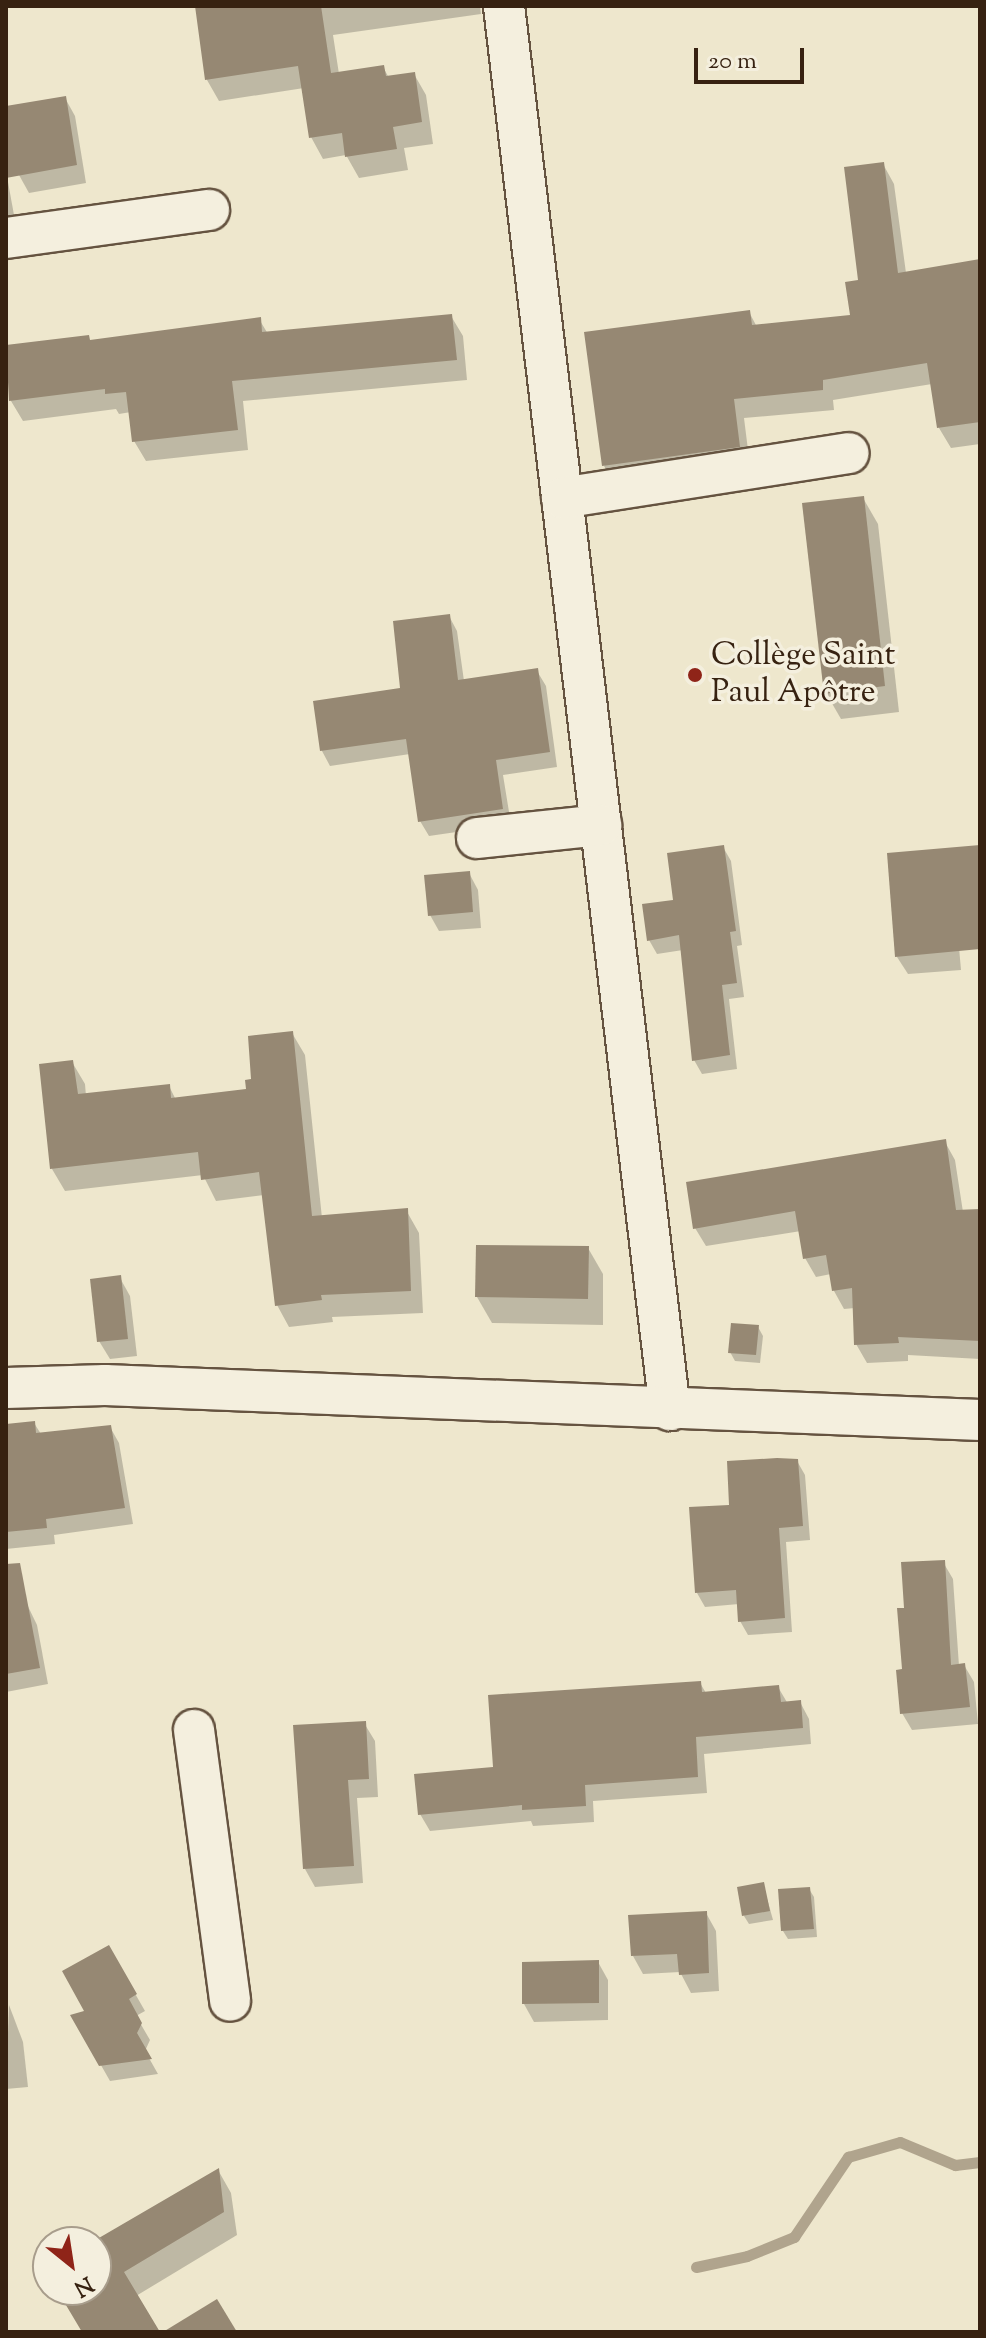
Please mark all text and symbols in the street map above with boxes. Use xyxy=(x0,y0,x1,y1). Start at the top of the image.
scale bar xyxy=(698,32,808,82)
text: 20 m xyxy=(708,45,757,79)
place label: Collège Saint Paul Apôtre xyxy=(711,638,895,713)
marker: Collège Saint Paul Apôtre xyxy=(686,666,704,684)
north arrow xyxy=(32,2226,112,2306)
text: N xyxy=(67,2267,99,2303)

